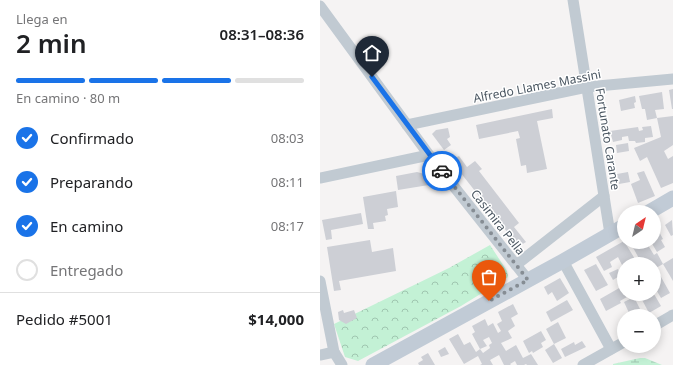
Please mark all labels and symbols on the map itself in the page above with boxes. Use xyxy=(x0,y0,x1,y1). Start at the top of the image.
pin xyxy=(355,36,389,77)
street label: Alfredo Llames Massini xyxy=(472,65,602,107)
street label: Fortunato Carante xyxy=(592,87,625,192)
courier xyxy=(422,151,462,191)
street label: Casimira Pella xyxy=(467,186,529,258)
north arrow xyxy=(617,205,661,249)
pin xyxy=(472,260,506,301)

